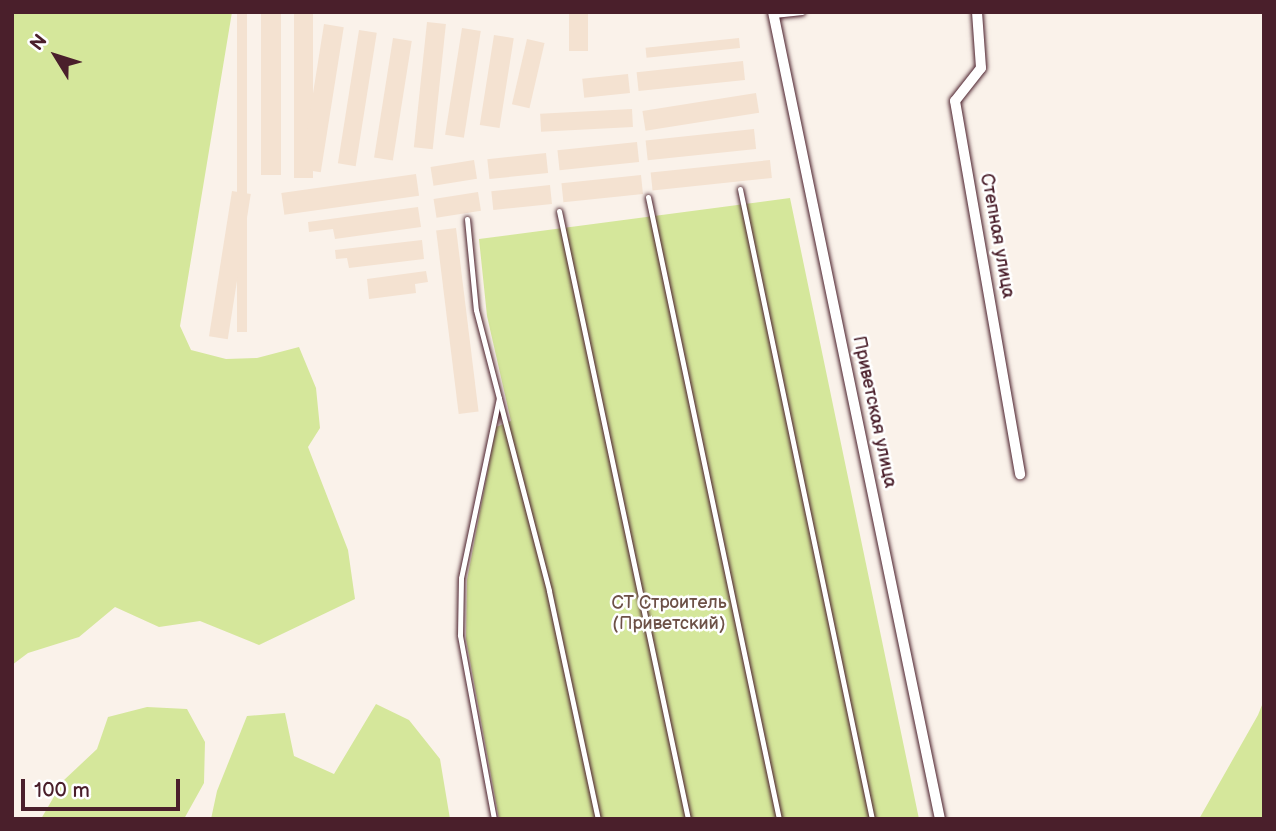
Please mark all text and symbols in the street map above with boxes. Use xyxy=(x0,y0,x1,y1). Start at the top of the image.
north arrow xyxy=(21,21,91,91)
text: N xyxy=(26,30,53,55)
street label: Степная улица xyxy=(975,172,1019,300)
street label: Приветская улица xyxy=(847,334,901,490)
park label: СТ Строитель (Приветский) xyxy=(611,593,727,636)
scale bar xyxy=(24,764,184,808)
text: 100 m xyxy=(34,778,90,803)

